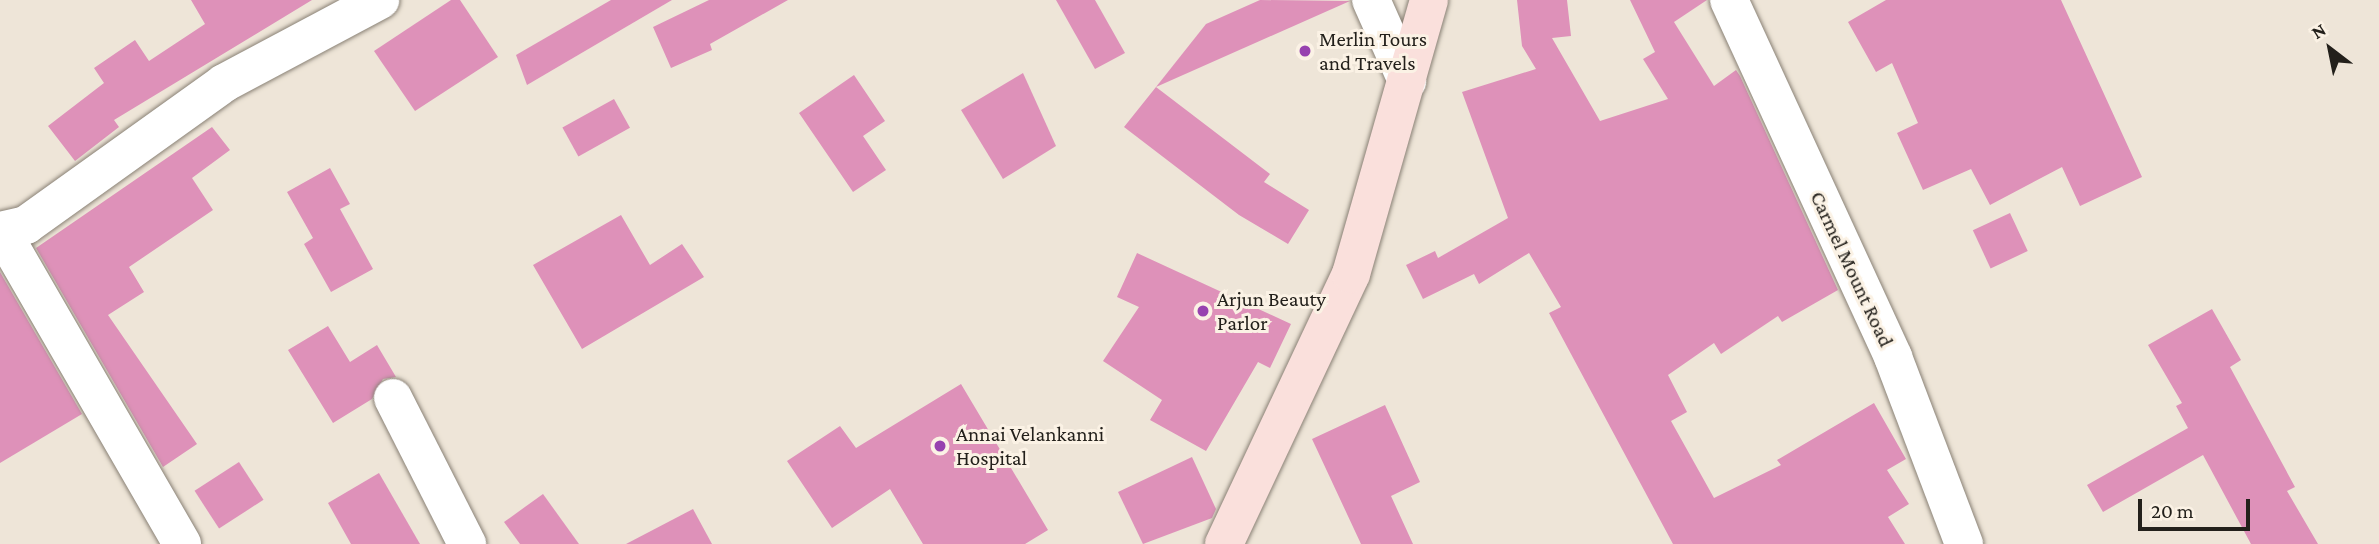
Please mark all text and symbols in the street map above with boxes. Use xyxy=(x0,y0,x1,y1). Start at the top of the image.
north arrow xyxy=(2295,14,2365,84)
text: N xyxy=(2308,18,2330,43)
place label: Merlin Tours and Travels xyxy=(1319,26,1427,76)
marker: Merlin Tours and Travels xyxy=(1297,43,1313,59)
street label: Carmel Mount Road xyxy=(1805,187,1899,351)
place label: Arjun Beauty Parlor xyxy=(1217,286,1326,336)
marker: Arjun Beauty Parlor xyxy=(1195,303,1211,319)
place label: Annai Velankanni Hospital xyxy=(956,421,1104,471)
marker: Annai Velankanni Hospital xyxy=(930,436,950,456)
scale bar xyxy=(2141,484,2253,528)
text: 20 m xyxy=(2151,499,2194,523)

